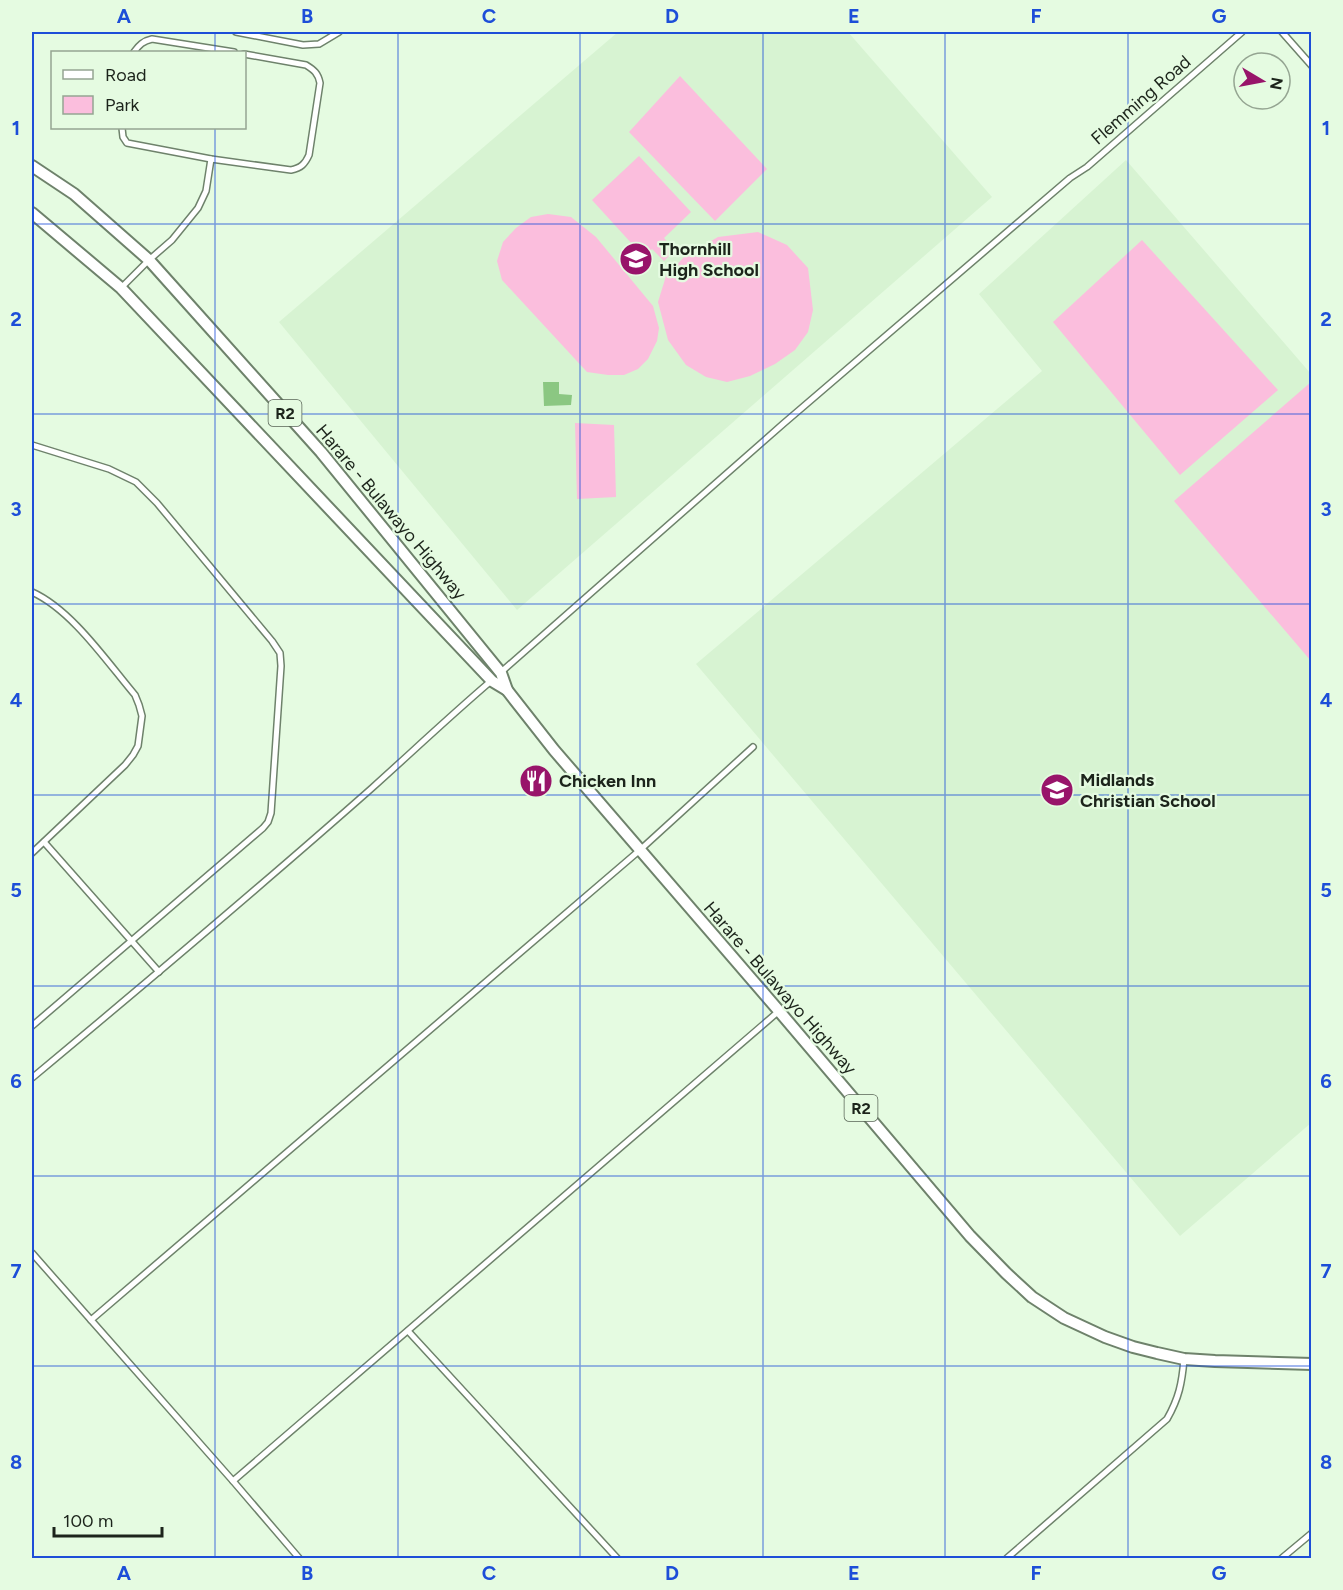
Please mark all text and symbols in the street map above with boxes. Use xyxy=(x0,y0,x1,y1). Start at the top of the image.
text: A xyxy=(117,4,132,28)
text: B xyxy=(301,4,313,28)
text: C xyxy=(482,4,496,28)
text: D xyxy=(665,4,679,28)
text: E xyxy=(848,4,860,28)
text: F xyxy=(1030,4,1042,28)
text: G xyxy=(1212,4,1227,28)
legend xyxy=(51,51,246,129)
street label: Flemming Road xyxy=(1087,51,1195,149)
north arrow xyxy=(1232,51,1292,111)
text: Road xyxy=(105,64,146,86)
text: N xyxy=(1266,76,1287,91)
text: Park xyxy=(105,94,140,116)
text: 1 xyxy=(12,116,20,140)
text: 1 xyxy=(1322,116,1330,140)
place label: Thornhill High School xyxy=(659,238,759,281)
school or university icon: Thornhill High School xyxy=(618,241,654,277)
text: 2 xyxy=(10,307,22,331)
text: 2 xyxy=(1320,307,1332,331)
road number: R2 xyxy=(268,400,302,426)
street label: Harare - Bulawayo Highway xyxy=(311,420,471,605)
text: 3 xyxy=(10,497,22,521)
text: 3 xyxy=(1320,497,1332,521)
text: 4 xyxy=(10,688,23,712)
text: 4 xyxy=(1320,688,1333,712)
restaurant icon: Chicken Inn xyxy=(518,763,554,799)
place label: Midlands Christian School xyxy=(1080,769,1216,812)
place label: Chicken Inn xyxy=(559,770,656,792)
school or university icon: Midlands Christian School xyxy=(1039,772,1075,808)
text: 5 xyxy=(10,878,22,902)
text: 5 xyxy=(1320,878,1332,902)
street label: Harare - Bulawayo Highway xyxy=(699,897,861,1079)
text: 6 xyxy=(10,1069,22,1093)
text: 6 xyxy=(1320,1069,1332,1093)
road number: R2 xyxy=(844,1095,878,1121)
text: 7 xyxy=(10,1259,22,1283)
text: 7 xyxy=(1320,1259,1332,1283)
text: 8 xyxy=(10,1450,22,1474)
text: 8 xyxy=(1320,1450,1332,1474)
scale bar xyxy=(54,1500,162,1538)
text: 100 m xyxy=(63,1510,113,1532)
text: A xyxy=(117,1561,132,1585)
text: B xyxy=(301,1561,313,1585)
text: C xyxy=(482,1561,496,1585)
text: D xyxy=(665,1561,679,1585)
text: E xyxy=(848,1561,860,1585)
text: F xyxy=(1030,1561,1042,1585)
text: G xyxy=(1212,1561,1227,1585)

